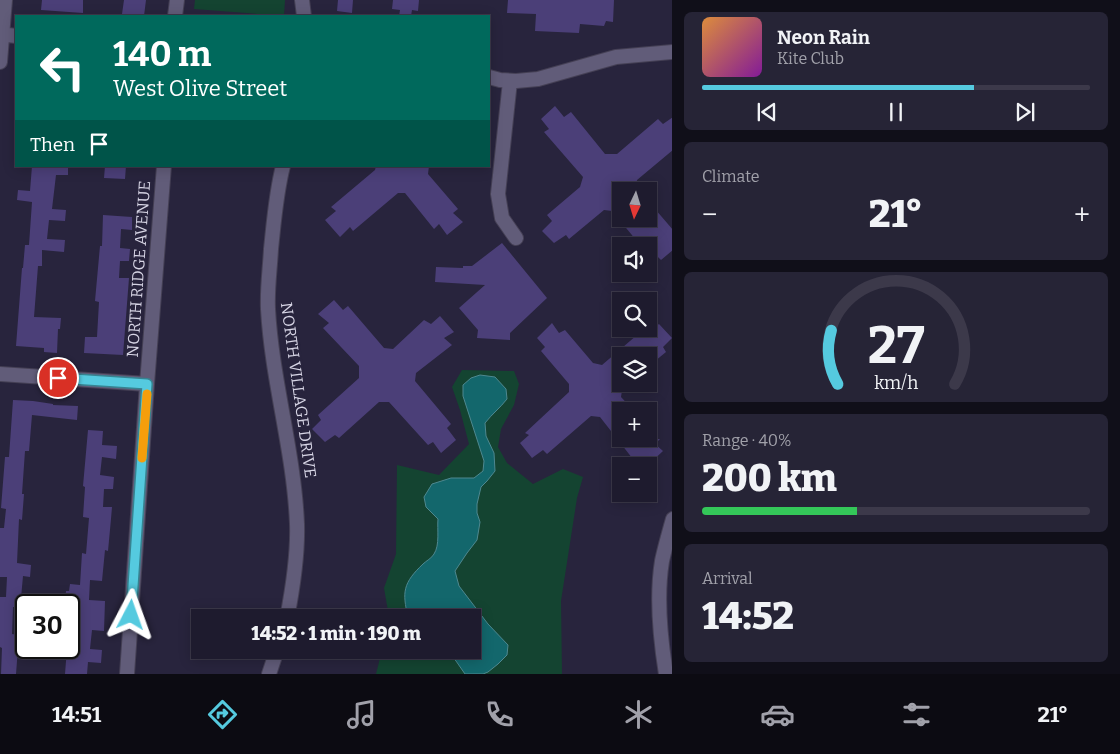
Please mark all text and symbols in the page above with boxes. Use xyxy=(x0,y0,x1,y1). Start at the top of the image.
text: Neon Rain xyxy=(777,26,870,49)
text: 140 m xyxy=(113,33,211,75)
icon: left xyxy=(30,35,95,100)
text: Kite Club xyxy=(777,49,844,68)
text: West Olive Street xyxy=(113,75,287,102)
icon: previous xyxy=(753,98,781,126)
icon: pause xyxy=(882,98,910,126)
icon: next xyxy=(1011,98,1039,126)
icon: arrive xyxy=(85,130,113,158)
text: Then xyxy=(30,133,75,156)
text: Climate xyxy=(702,167,760,186)
street label: NORTH RIDGE AVENUE xyxy=(123,180,154,358)
north arrow xyxy=(612,182,658,228)
map controls xyxy=(612,182,657,502)
text: 21° xyxy=(869,191,923,237)
text: − xyxy=(702,198,717,231)
text: + xyxy=(1074,198,1090,231)
button: sound xyxy=(612,237,657,282)
button: search xyxy=(612,292,657,337)
street label: NORTH VILLAGE DRIVE xyxy=(277,301,320,479)
text: 27 xyxy=(868,314,925,377)
button: layers xyxy=(612,347,657,392)
pin xyxy=(37,357,79,399)
icon: arrive xyxy=(44,364,72,392)
text: km/h xyxy=(874,372,918,394)
button: + xyxy=(612,402,657,447)
text: Range · 40% xyxy=(702,431,792,450)
text: 200 km xyxy=(702,455,837,501)
button: − xyxy=(612,457,657,502)
text: Arrival xyxy=(702,569,753,588)
position arrow xyxy=(104,588,156,640)
text: 14:52 xyxy=(702,593,794,639)
speed limit sign: 30 xyxy=(15,594,80,659)
text: 14:52 · 1 min · 190 m xyxy=(251,622,421,645)
icon: directions xyxy=(205,697,240,732)
icon: music xyxy=(344,697,379,732)
icon: phone xyxy=(482,697,517,732)
icon: climate xyxy=(621,697,656,732)
icon: car xyxy=(760,697,795,732)
icon: filters xyxy=(899,697,934,732)
text: 14:51 xyxy=(52,701,101,728)
text: 21° xyxy=(1037,701,1068,728)

